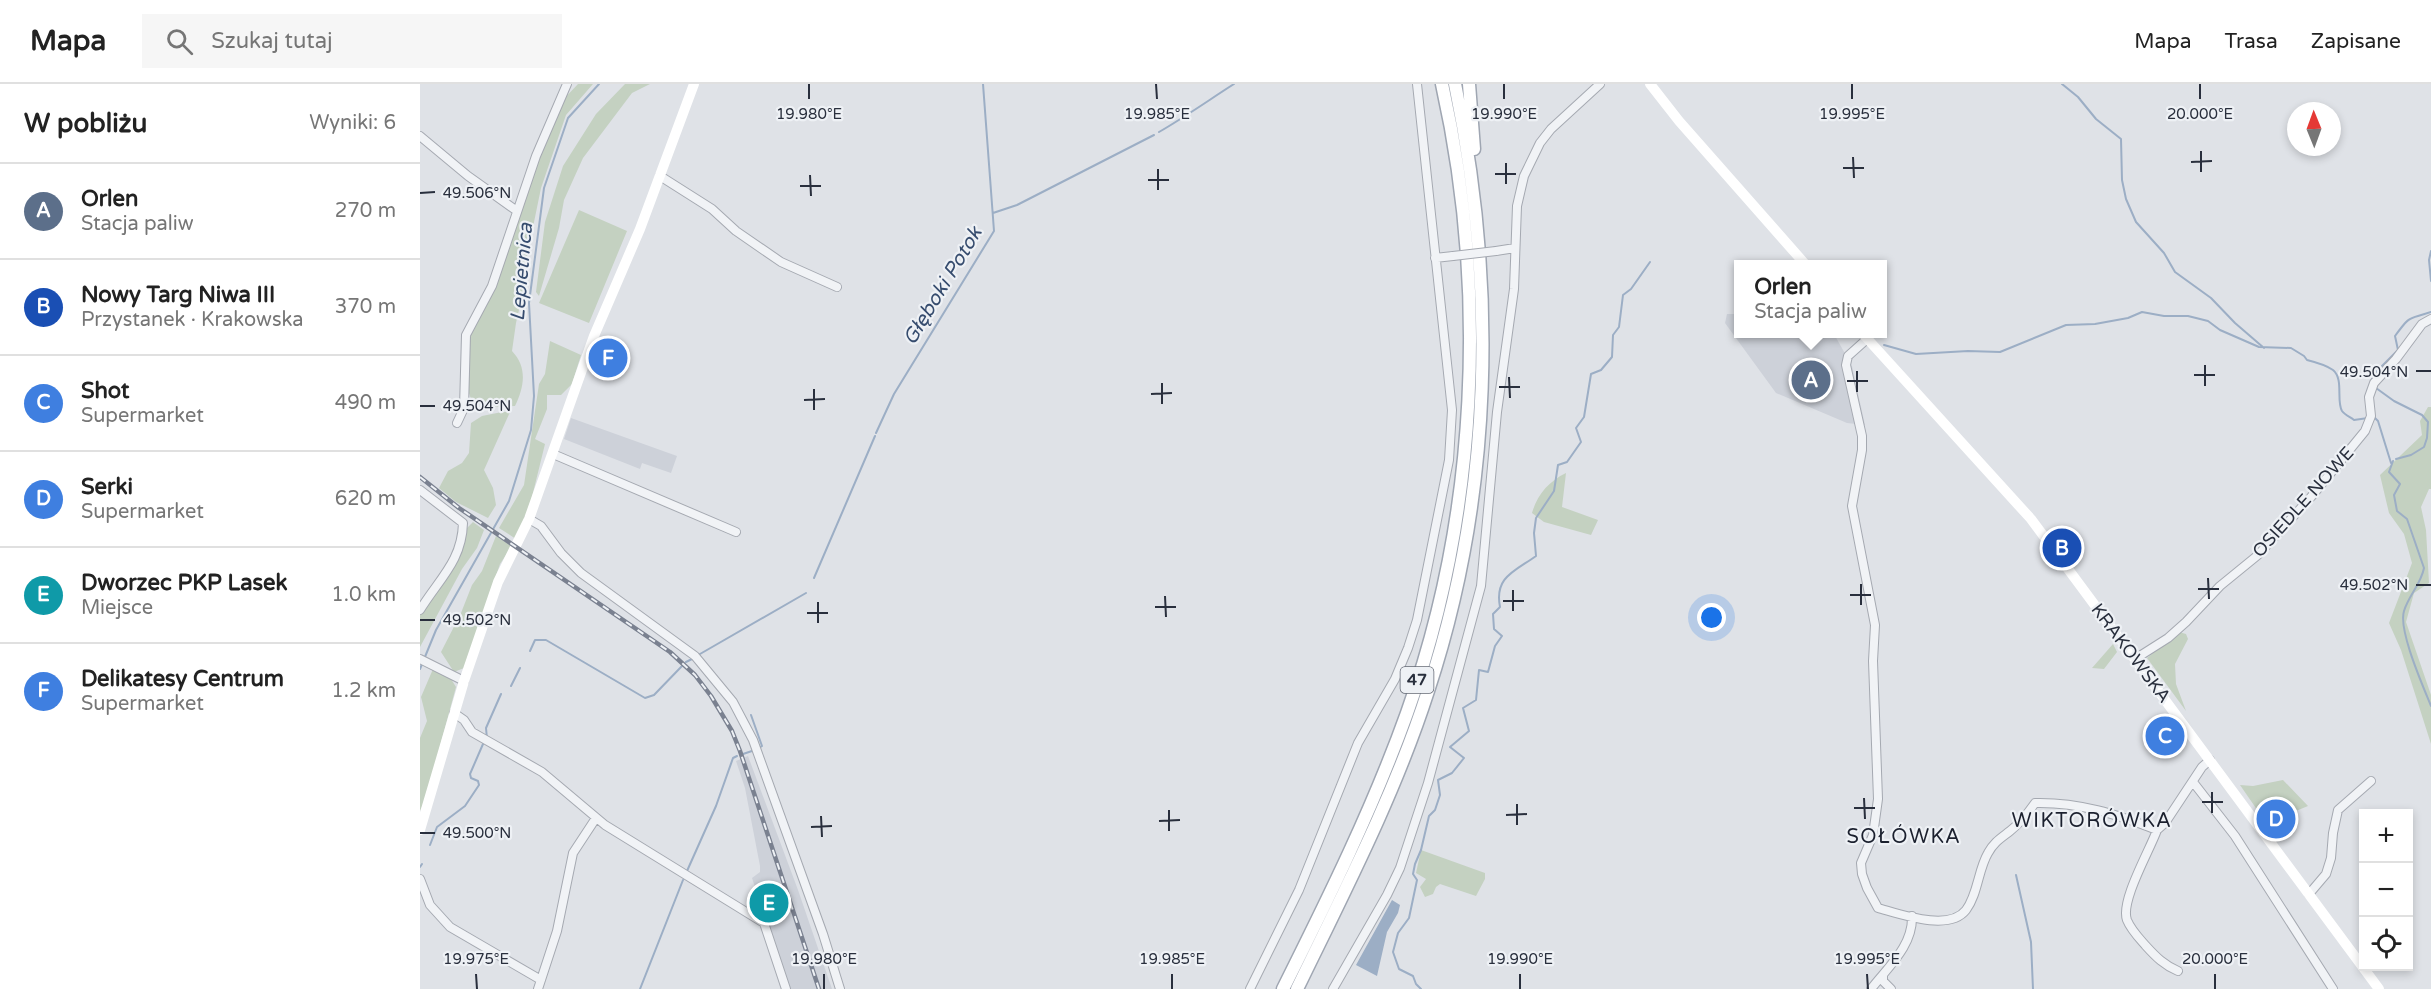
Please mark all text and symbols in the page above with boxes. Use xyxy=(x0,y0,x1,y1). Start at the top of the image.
search box xyxy=(142,14,562,68)
text: Mapa xyxy=(30,24,106,58)
icon: search xyxy=(163,25,196,58)
text: Szukaj tutaj xyxy=(211,28,333,54)
text: Mapa xyxy=(2134,29,2191,54)
text: Trasa xyxy=(2224,29,2278,54)
text: Zapisane xyxy=(2311,29,2401,54)
north arrow xyxy=(2287,102,2341,156)
text: 19.980°E xyxy=(776,105,842,123)
text: 19.985°E xyxy=(1124,105,1190,123)
text: 19.990°E xyxy=(1471,105,1537,123)
text: 19.995°E xyxy=(1819,105,1885,123)
text: 20.000°E xyxy=(2167,105,2233,123)
text: W pobliżu xyxy=(24,108,147,139)
text: Wyniki: 6 xyxy=(309,111,396,135)
text: 49.506°N xyxy=(443,184,511,202)
text: Orlen xyxy=(81,186,138,212)
text: A xyxy=(36,199,51,223)
text: 270 m xyxy=(335,199,396,223)
text: Stacja paliw xyxy=(81,212,194,236)
water label: Lepietnica xyxy=(506,221,538,322)
water label: Głęboki Potok xyxy=(898,221,989,349)
popup xyxy=(1734,260,1887,338)
text: Orlen xyxy=(1754,274,1812,300)
text: Nowy Targ Niwa III xyxy=(81,282,275,308)
text: B xyxy=(37,295,50,319)
text: 370 m xyxy=(335,295,396,319)
text: Stacja paliw xyxy=(1754,300,1867,324)
text: Przystanek · Krakowska xyxy=(81,308,303,332)
pin: F xyxy=(588,336,627,380)
pin: A xyxy=(1792,358,1830,402)
text: 49.504°N xyxy=(2340,363,2408,381)
text: Shot xyxy=(81,378,129,404)
text: C xyxy=(37,391,50,415)
text: 490 m xyxy=(335,391,396,415)
text: 49.504°N xyxy=(443,397,511,415)
text: Supermarket xyxy=(81,404,204,428)
street label: OSIEDLE NOWE xyxy=(2248,442,2358,562)
text: Serki xyxy=(81,474,133,500)
text: D xyxy=(36,487,51,511)
text: 620 m xyxy=(335,487,396,511)
text: Supermarket xyxy=(81,500,204,524)
pin: B xyxy=(2042,526,2082,570)
text: Dworzec PKP Lasek xyxy=(81,570,288,596)
text: 49.502°N xyxy=(2340,576,2408,594)
text: E xyxy=(37,583,50,607)
text: 1.0 km xyxy=(331,583,396,607)
text: Miejsce xyxy=(81,596,153,620)
street label: KRAKOWSKA xyxy=(2086,599,2176,707)
your location xyxy=(1697,603,1726,632)
text: 49.502°N xyxy=(443,611,511,629)
text: Delikatesy Centrum xyxy=(81,666,284,692)
road number: 47 xyxy=(1400,667,1434,693)
text: F xyxy=(37,679,50,703)
text: 1.2 km xyxy=(331,679,396,703)
text: Supermarket xyxy=(81,692,204,716)
pin: C xyxy=(2146,714,2184,758)
pin: D xyxy=(2256,796,2296,842)
district label: WIKTORÓWKA xyxy=(2012,808,2172,833)
map controls xyxy=(2359,809,2413,971)
button: + xyxy=(2359,809,2413,863)
text: 49.500°N xyxy=(443,824,511,842)
district label: SOŁÓWKA xyxy=(1846,824,1962,849)
button: − xyxy=(2359,863,2413,917)
pin: E xyxy=(750,880,788,926)
button: locate xyxy=(2359,917,2413,971)
text: 19.975°E xyxy=(443,950,509,968)
text: 19.980°E xyxy=(791,950,857,968)
text: 19.985°E xyxy=(1139,950,1205,968)
text: 19.990°E xyxy=(1487,950,1553,968)
text: 19.995°E xyxy=(1834,950,1900,968)
text: 20.000°E xyxy=(2182,950,2248,968)

